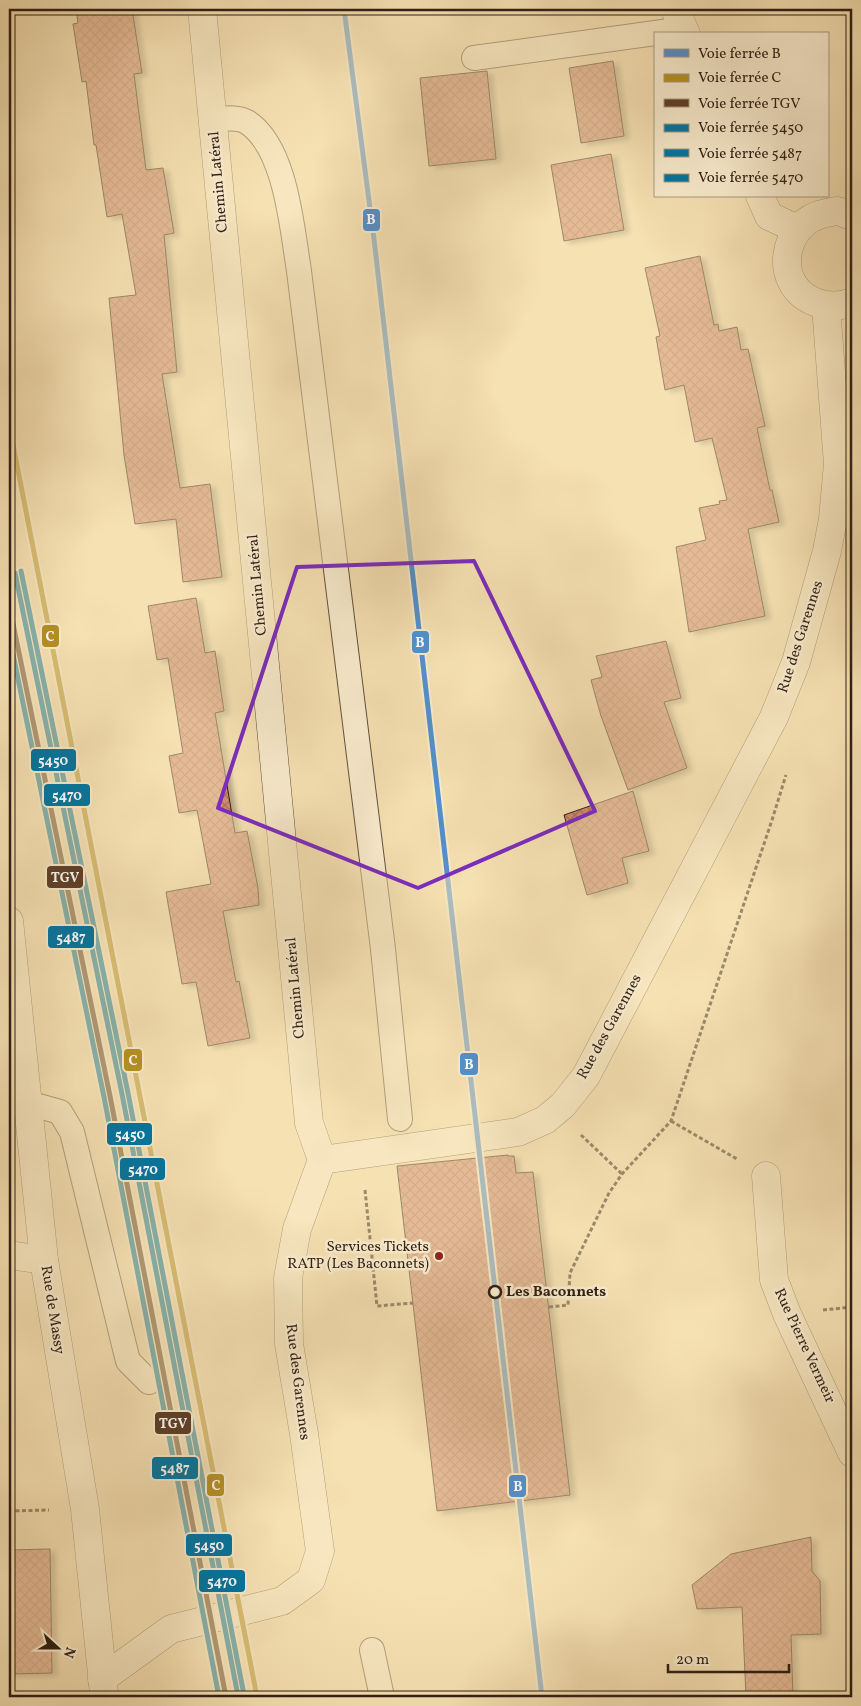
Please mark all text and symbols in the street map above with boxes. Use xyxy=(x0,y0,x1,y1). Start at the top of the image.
legend xyxy=(654,32,828,198)
text: Voie ferrée B xyxy=(698,44,781,65)
text: Voie ferrée C xyxy=(698,68,782,89)
text: Voie ferrée TGV xyxy=(698,94,801,115)
text: Voie ferrée 5450 xyxy=(698,118,803,139)
street label: Chemin Latéral xyxy=(204,130,234,234)
text: Voie ferrée 5487 xyxy=(698,144,802,165)
text: Voie ferrée 5470 xyxy=(698,168,803,189)
line badge: B xyxy=(362,208,381,232)
text: B xyxy=(366,211,376,230)
street label: Chemin Latéral xyxy=(243,533,273,637)
street label: Rue des Garennes xyxy=(773,578,829,696)
line badge: C xyxy=(41,624,60,648)
text: C xyxy=(45,628,55,647)
line badge: B xyxy=(411,630,430,654)
text: B xyxy=(415,634,425,653)
line badge: 5450 xyxy=(30,748,77,772)
text: 5450 xyxy=(38,752,68,771)
line badge: 5470 xyxy=(43,783,91,807)
text: 5470 xyxy=(52,787,82,806)
line badge: TGV xyxy=(46,865,84,889)
text: TGV xyxy=(51,869,80,888)
line badge: 5487 xyxy=(47,925,95,949)
text: 5487 xyxy=(56,929,86,948)
street label: Chemin Latéral xyxy=(281,936,311,1040)
street label: Rue des Garennes xyxy=(572,971,648,1083)
line badge: C xyxy=(123,1048,143,1072)
text: C xyxy=(128,1052,138,1071)
line badge: B xyxy=(459,1052,479,1076)
text: B xyxy=(464,1056,474,1075)
line badge: 5450 xyxy=(106,1122,153,1146)
text: 5450 xyxy=(115,1126,145,1145)
line badge: 5470 xyxy=(119,1157,166,1181)
text: 5470 xyxy=(128,1161,158,1180)
place label: Services Tickets RATP (Les Baconnets) xyxy=(287,1237,429,1275)
marker: Services Tickets RATP (Les Baconnets) xyxy=(433,1250,445,1262)
street label: Rue de Massy xyxy=(35,1264,69,1356)
place label: Les Baconnets xyxy=(506,1282,606,1303)
marker: Les Baconnets xyxy=(488,1285,502,1299)
street label: Rue Pierre Vermeir xyxy=(768,1285,840,1407)
street label: Rue des Garennes xyxy=(279,1323,315,1441)
line badge: TGV xyxy=(154,1411,192,1435)
text: TGV xyxy=(159,1415,188,1434)
line badge: 5487 xyxy=(151,1456,199,1480)
text: 5487 xyxy=(160,1460,190,1479)
line badge: C xyxy=(206,1473,225,1497)
line badge: B xyxy=(508,1474,527,1498)
text: C xyxy=(211,1477,221,1496)
text: B xyxy=(513,1478,523,1497)
line badge: 5450 xyxy=(185,1533,233,1557)
text: 5450 xyxy=(194,1537,224,1556)
line badge: 5470 xyxy=(198,1569,246,1593)
text: 5470 xyxy=(207,1573,237,1592)
north arrow xyxy=(32,1624,82,1674)
scale bar xyxy=(668,1641,790,1673)
text: N xyxy=(58,1644,79,1660)
text: 20 m xyxy=(676,1650,709,1671)

